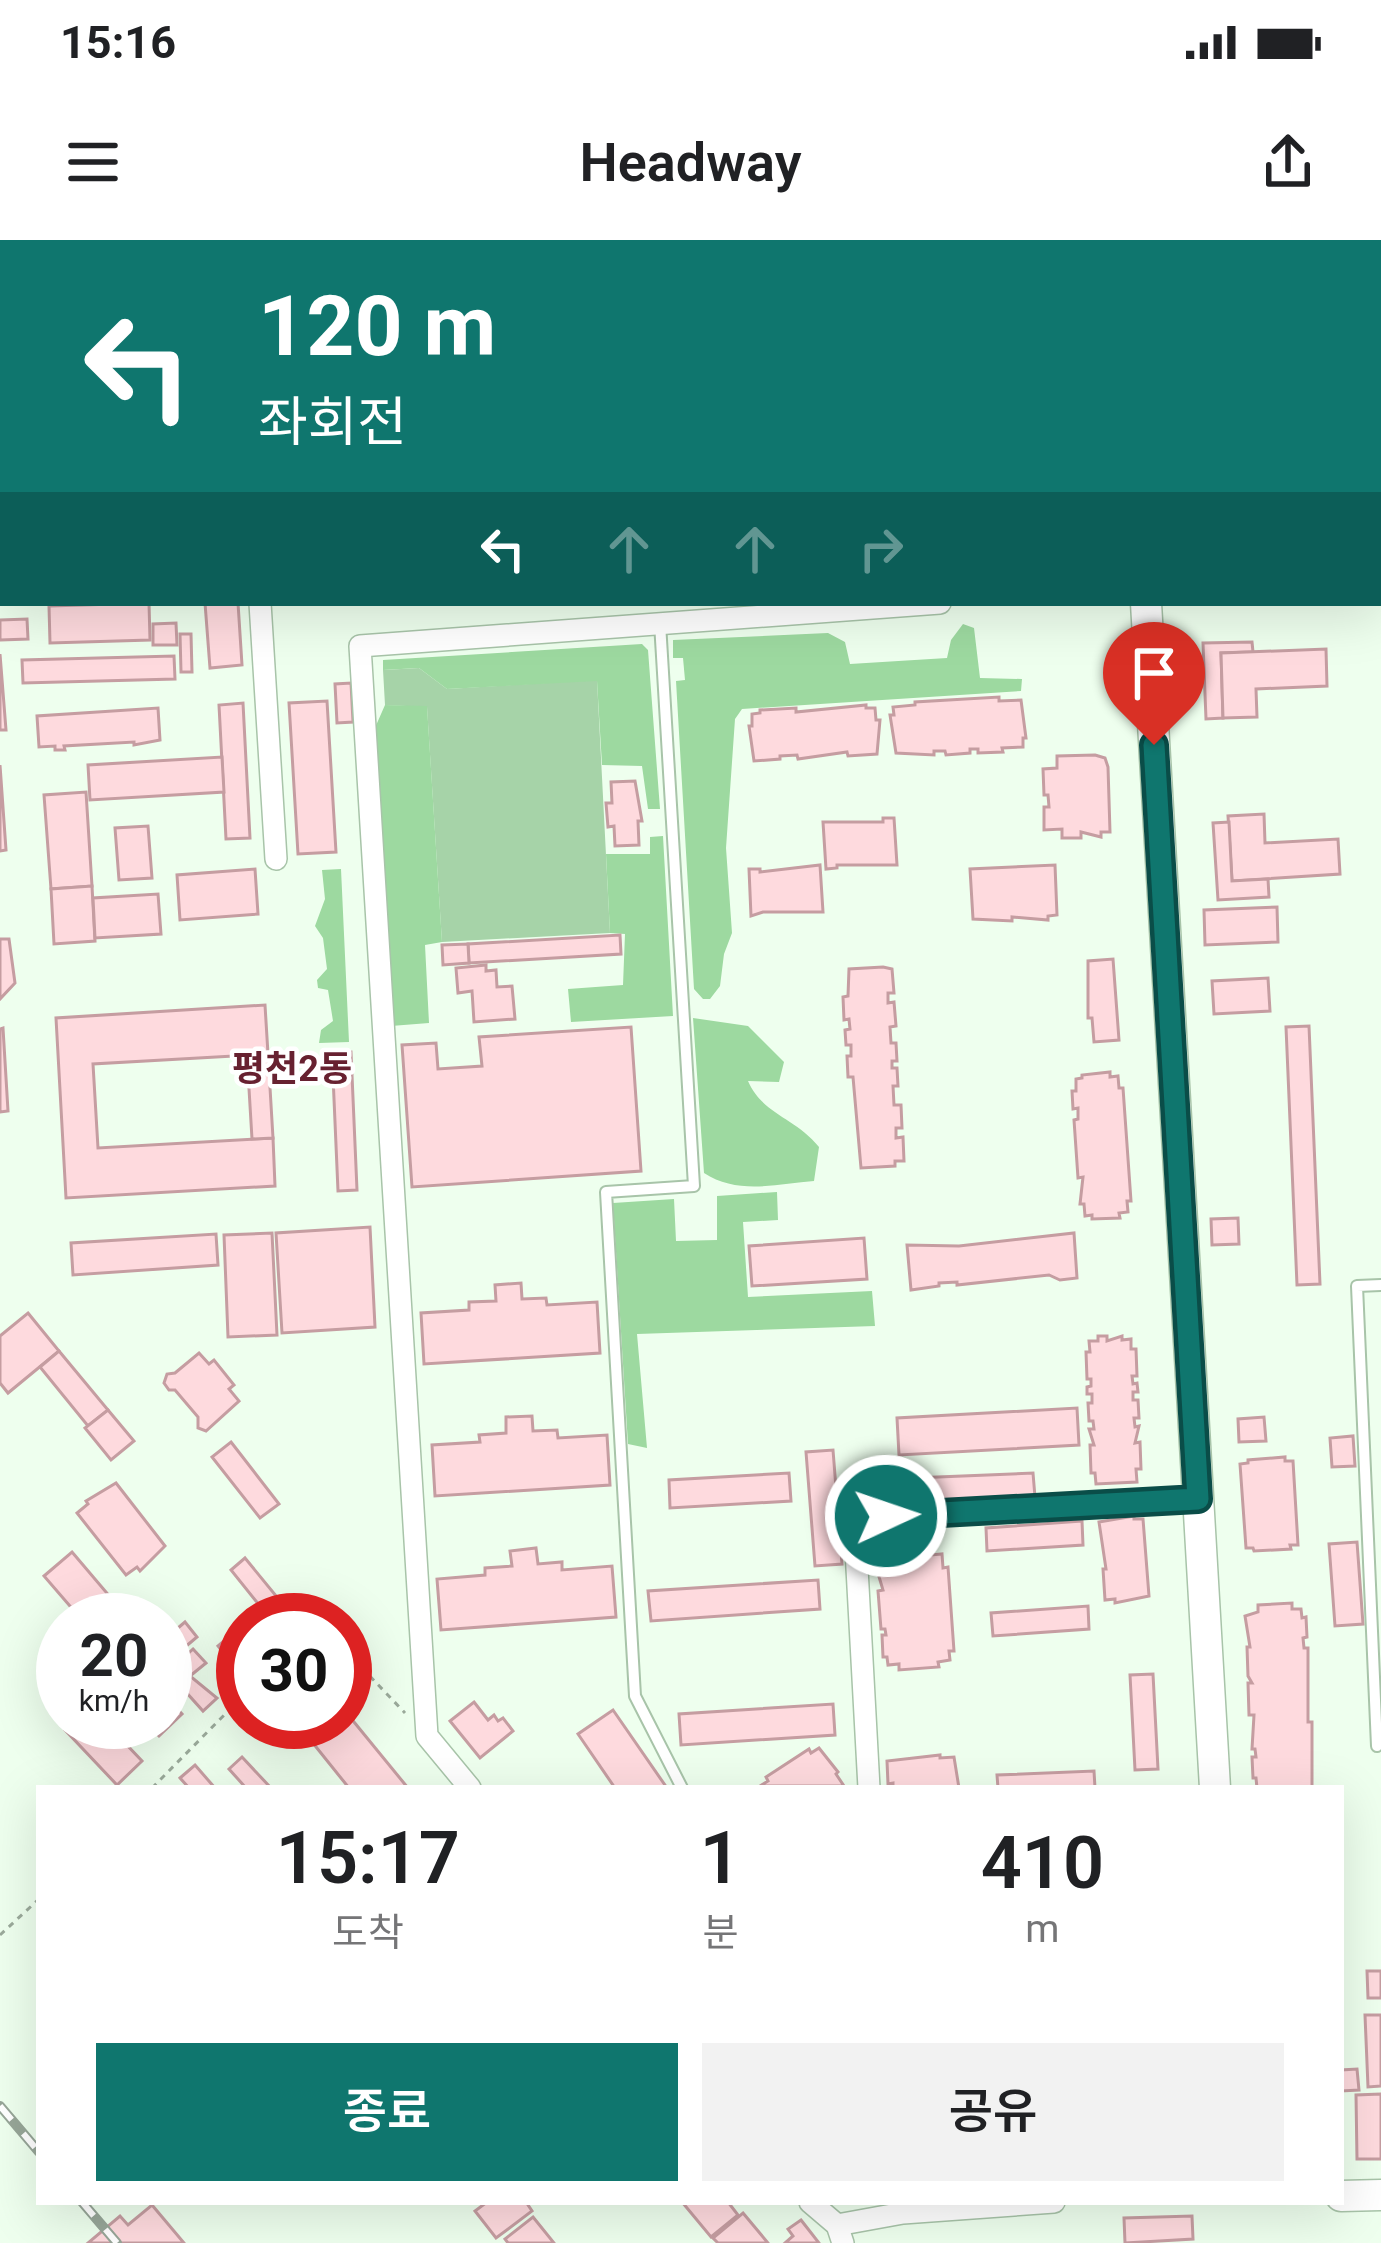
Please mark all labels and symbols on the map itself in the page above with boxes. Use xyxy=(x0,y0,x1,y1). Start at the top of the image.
pin xyxy=(1103,622,1205,745)
district label: 평천2동 xyxy=(232,1048,352,1090)
position arrow xyxy=(823,1453,949,1579)
speed limit sign: 30 xyxy=(216,1593,372,1749)

